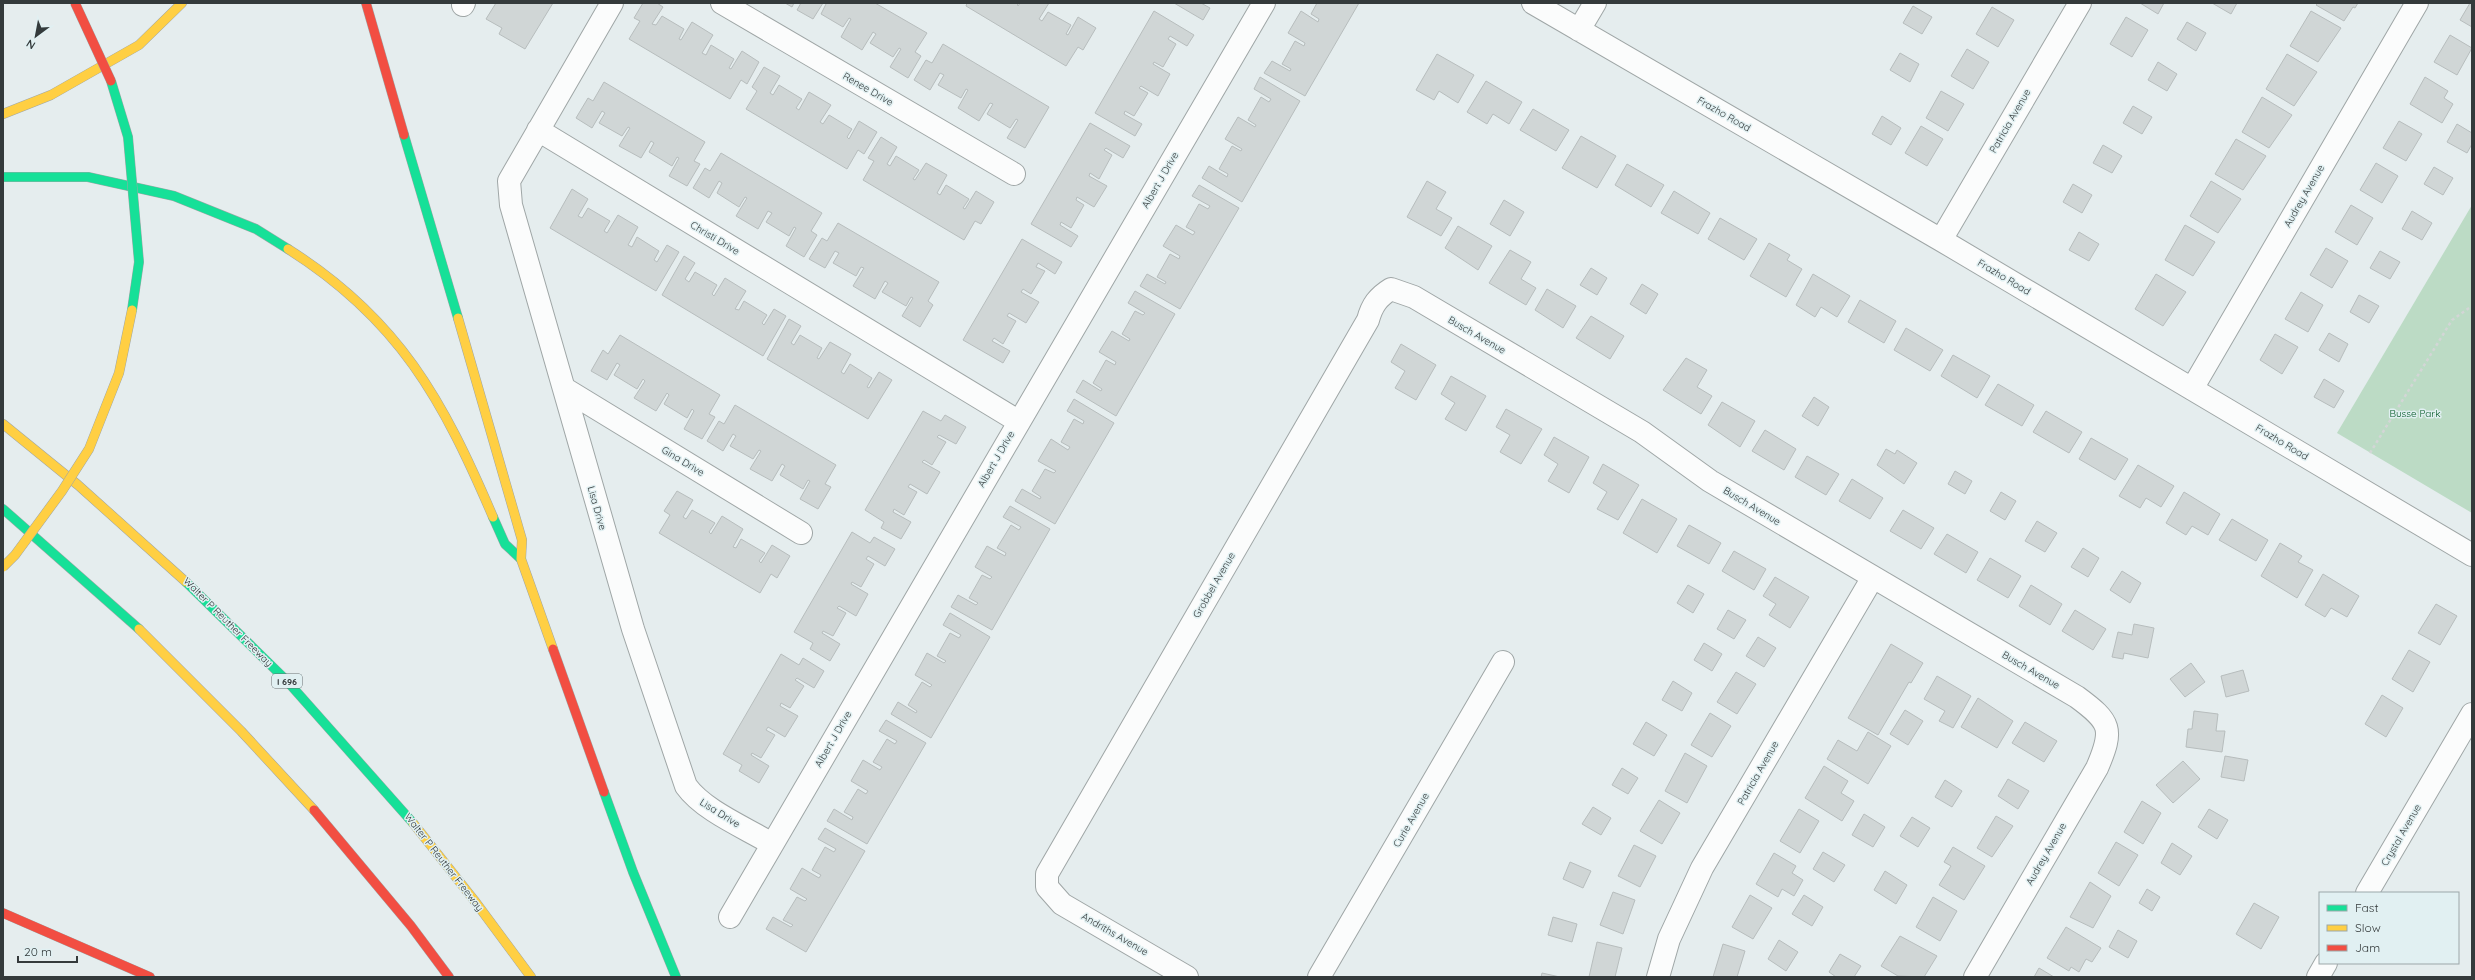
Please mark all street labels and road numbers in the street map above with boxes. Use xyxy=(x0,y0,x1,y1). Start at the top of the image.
street label: Renee Drive xyxy=(840,69,896,109)
street label: Patricia Avenue xyxy=(1986,86,2034,155)
street label: Frazho Road xyxy=(1695,94,1753,134)
street label: Albert J Drive xyxy=(1139,149,1182,211)
street label: Audrey Avenue xyxy=(2281,162,2327,230)
street label: Christi Drive xyxy=(688,218,742,258)
street label: Frazho Road xyxy=(1975,256,2033,298)
street label: Busch Avenue xyxy=(1446,313,1509,357)
street label: Frazho Road xyxy=(2253,421,2311,463)
street label: Albert J Drive xyxy=(975,428,1018,490)
street label: Gina Drive xyxy=(659,443,707,479)
street label: Busch Avenue xyxy=(1721,484,1783,528)
street label: Lisa Drive xyxy=(585,485,610,532)
street label: Grobbel Avenue xyxy=(1190,550,1238,620)
street label: Walter P Reuther Freeway xyxy=(181,575,275,669)
street label: Busch Avenue xyxy=(2000,648,2063,692)
road number: I 696 xyxy=(272,674,302,688)
street label: Albert J Drive xyxy=(812,708,855,770)
street label: Patricia Avenue xyxy=(1734,738,1782,807)
street label: Curie Avenue xyxy=(1390,790,1432,850)
street label: Lisa Drive xyxy=(697,796,743,831)
street label: Crystal Avenue xyxy=(2378,801,2424,868)
street label: Walter P Reuther Freeway xyxy=(402,810,486,914)
street label: Audrey Avenue xyxy=(2023,820,2069,888)
street label: Andriths Avenue xyxy=(1079,910,1151,959)

